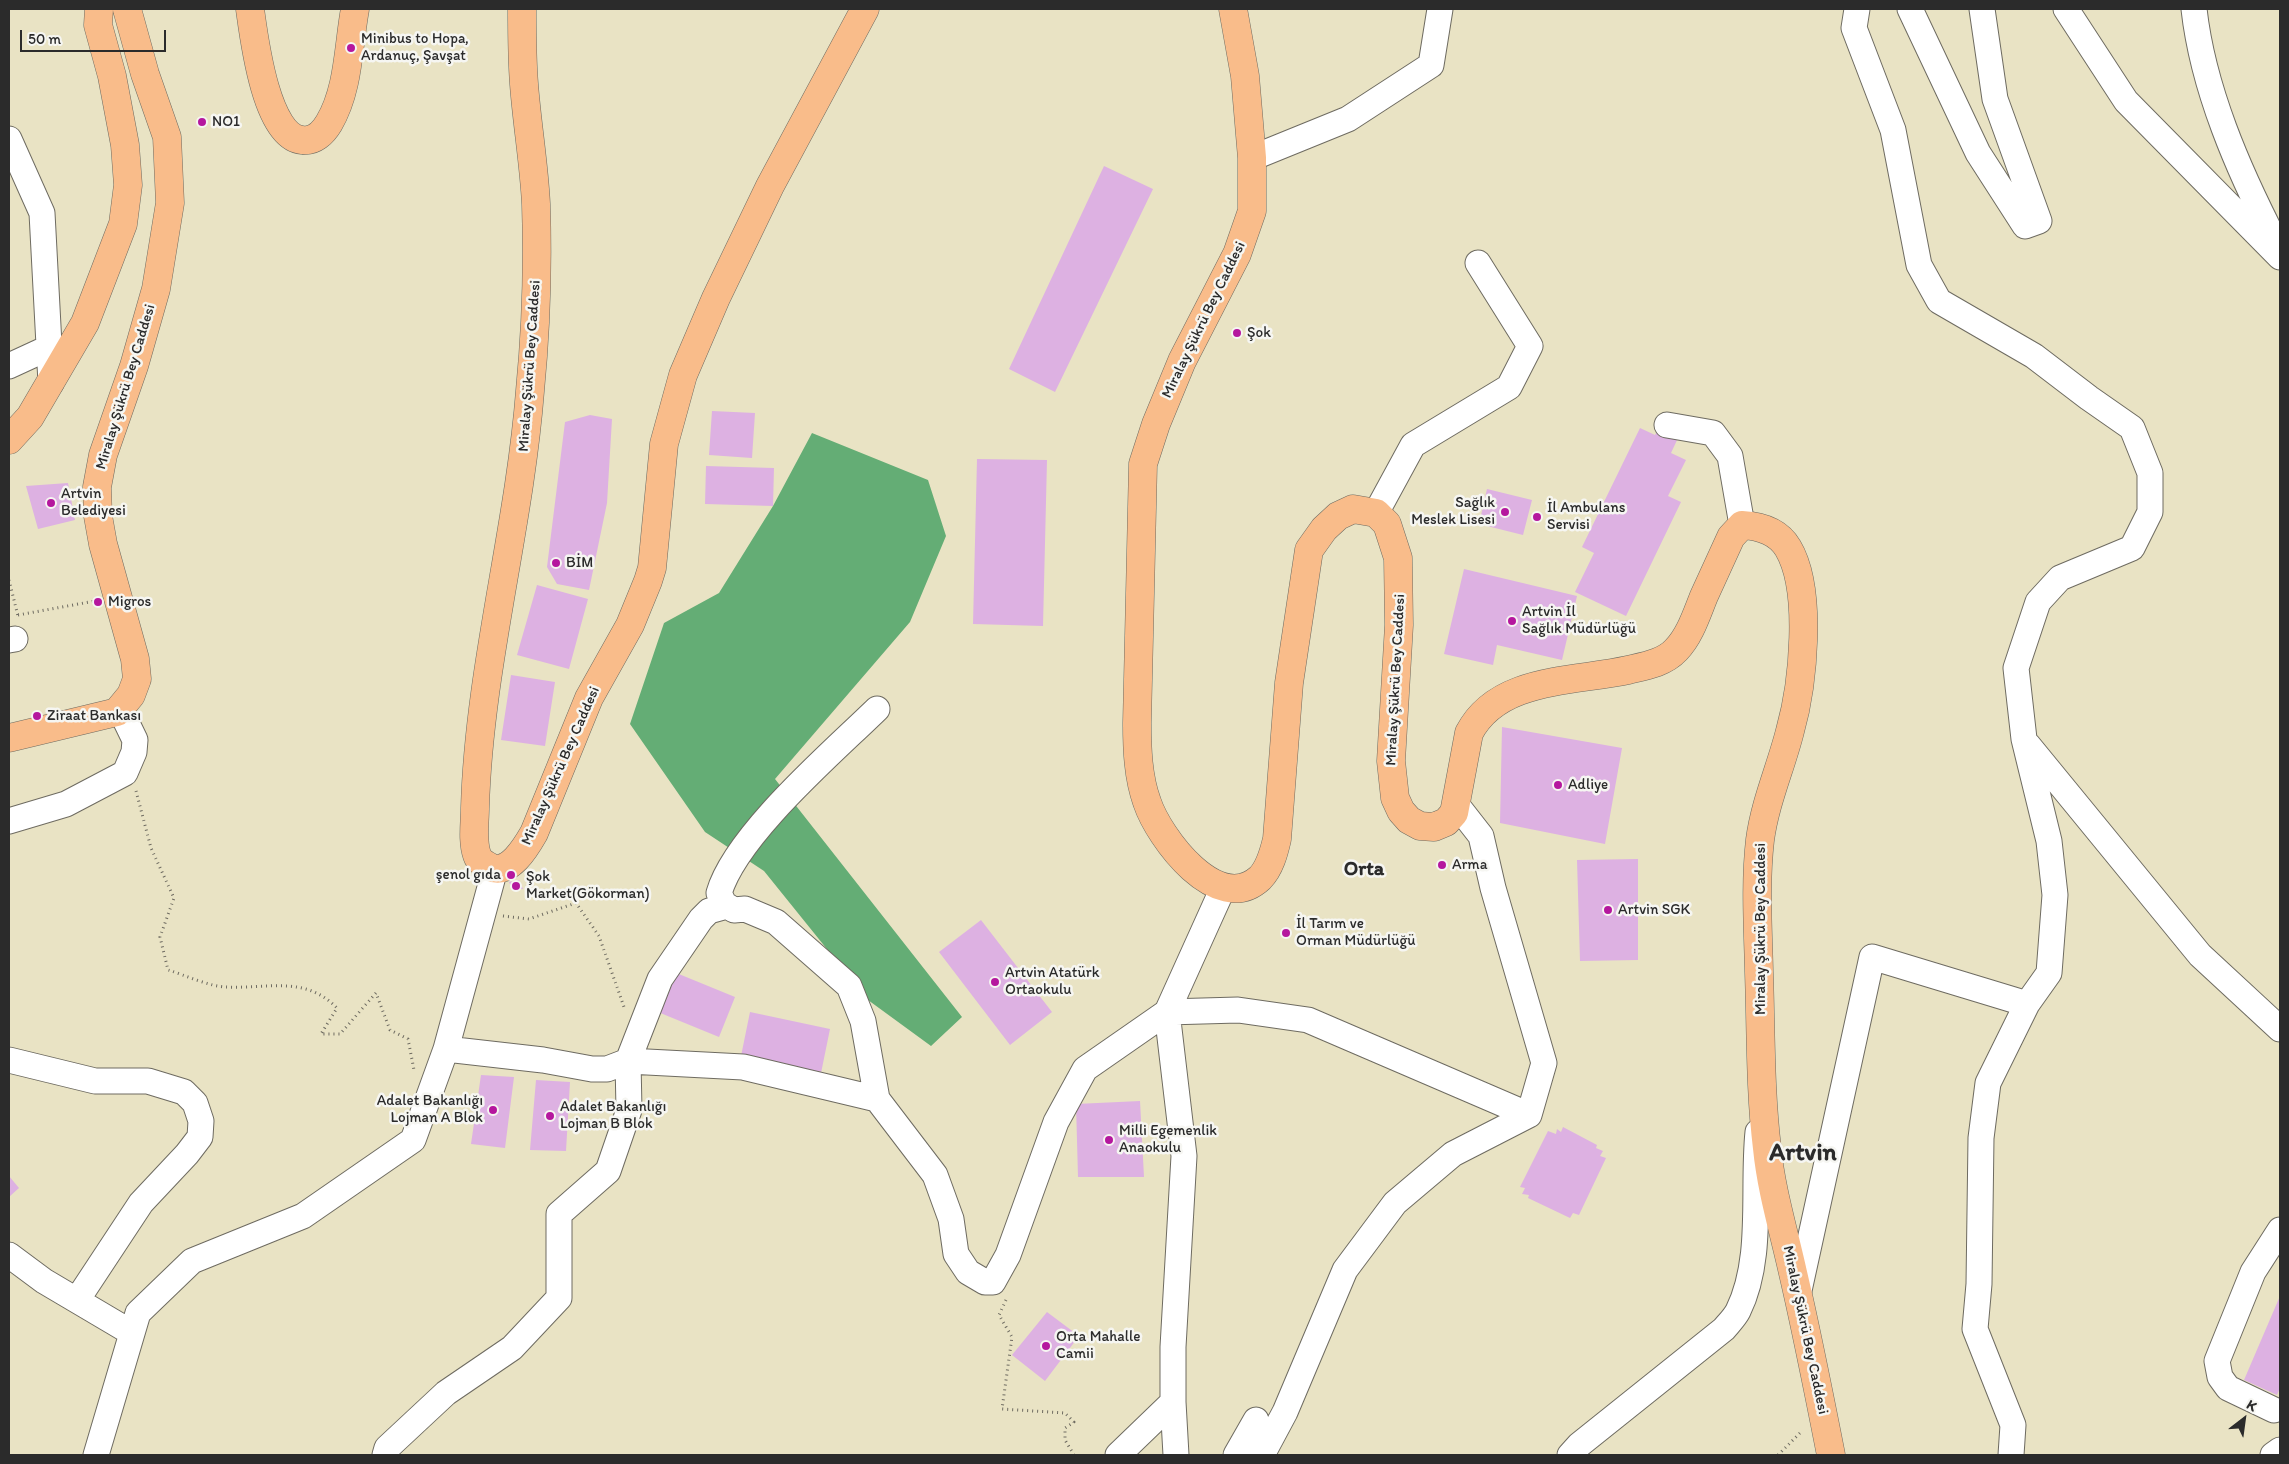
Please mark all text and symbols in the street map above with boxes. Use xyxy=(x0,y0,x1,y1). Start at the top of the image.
scale bar xyxy=(22,20,169,52)
text: 50 m xyxy=(28,30,61,48)
place label: Minibus to Hopa, Ardanuç, Şavşat xyxy=(361,30,469,65)
marker: Minibus to Hopa, Ardanuç, Şavşat xyxy=(345,42,357,54)
place label: NO1 xyxy=(212,113,240,131)
marker: NO1 xyxy=(196,116,208,128)
street label: Miralay Şükrü Bey Caddesi xyxy=(1158,239,1250,401)
street label: Miralay Şükrü Bey Caddesi xyxy=(515,280,545,452)
street label: Miralay Şükrü Bey Caddesi xyxy=(92,302,160,472)
place label: Şok xyxy=(1247,324,1271,342)
marker: Şok xyxy=(1231,327,1243,339)
place label: Artvin Belediyesi xyxy=(61,485,126,520)
place label: Sağlık Meslek Lisesi xyxy=(1411,494,1495,529)
marker: Artvin Belediyesi xyxy=(45,497,57,509)
place label: İl Ambulans Servisi xyxy=(1547,499,1625,534)
marker: Sağlık Meslek Lisesi xyxy=(1499,506,1511,518)
marker: İl Ambulans Servisi xyxy=(1531,511,1543,523)
place label: BİM xyxy=(566,554,593,572)
marker: BİM xyxy=(550,557,562,569)
place label: Migros xyxy=(108,593,151,611)
street label: Miralay Şükrü Bey Caddesi xyxy=(1383,594,1409,766)
marker: Migros xyxy=(92,596,104,608)
place label: Artvin İl Sağlık Müdürlüğü xyxy=(1522,603,1636,638)
marker: Artvin İl Sağlık Müdürlüğü xyxy=(1506,615,1518,627)
street label: Miralay Şükrü Bey Caddesi xyxy=(518,684,604,848)
place label: Ziraat Bankası xyxy=(47,707,141,725)
marker: Ziraat Bankası xyxy=(31,710,43,722)
place label: Adliye xyxy=(1568,776,1608,794)
marker: Adliye xyxy=(1552,779,1564,791)
street label: Miralay Şükrü Bey Caddesi xyxy=(1752,843,1770,1015)
place label: Arma xyxy=(1452,856,1487,874)
district label: Orta xyxy=(1344,858,1384,882)
marker: Arma xyxy=(1436,859,1448,871)
place label: şenol gıda xyxy=(436,866,501,884)
place label: Şok Market(Gökorman) xyxy=(526,868,650,903)
marker: şenol gıda xyxy=(505,869,517,881)
marker: Şok Market(Gökorman) xyxy=(510,880,522,892)
place label: Artvin SGK xyxy=(1618,901,1690,919)
marker: Artvin SGK xyxy=(1602,904,1614,916)
place label: İl Tarım ve Orman Müdürlüğü xyxy=(1296,915,1415,950)
marker: İl Tarım ve Orman Müdürlüğü xyxy=(1280,927,1292,939)
place label: Artvin Atatürk Ortaokulu xyxy=(1005,964,1099,999)
marker: Artvin Atatürk Ortaokulu xyxy=(989,976,1001,988)
place label: Adalet Bakanlığı Lojman A Blok xyxy=(377,1092,483,1127)
place label: Adalet Bakanlığı Lojman B Blok xyxy=(560,1098,666,1133)
marker: Adalet Bakanlığı Lojman A Blok xyxy=(487,1104,499,1116)
marker: Adalet Bakanlığı Lojman B Blok xyxy=(544,1110,556,1122)
place label: Milli Egemenlik Anaokulu xyxy=(1119,1122,1217,1157)
marker: Milli Egemenlik Anaokulu xyxy=(1103,1134,1115,1146)
district label: Artvin xyxy=(1769,1139,1837,1169)
street label: Miralay Şükrü Bey Caddesi xyxy=(1778,1244,1832,1416)
place label: Orta Mahalle Camii xyxy=(1056,1328,1140,1363)
marker: Orta Mahalle Camii xyxy=(1040,1340,1052,1352)
north arrow xyxy=(2219,1394,2269,1444)
text: K xyxy=(2244,1396,2260,1415)

